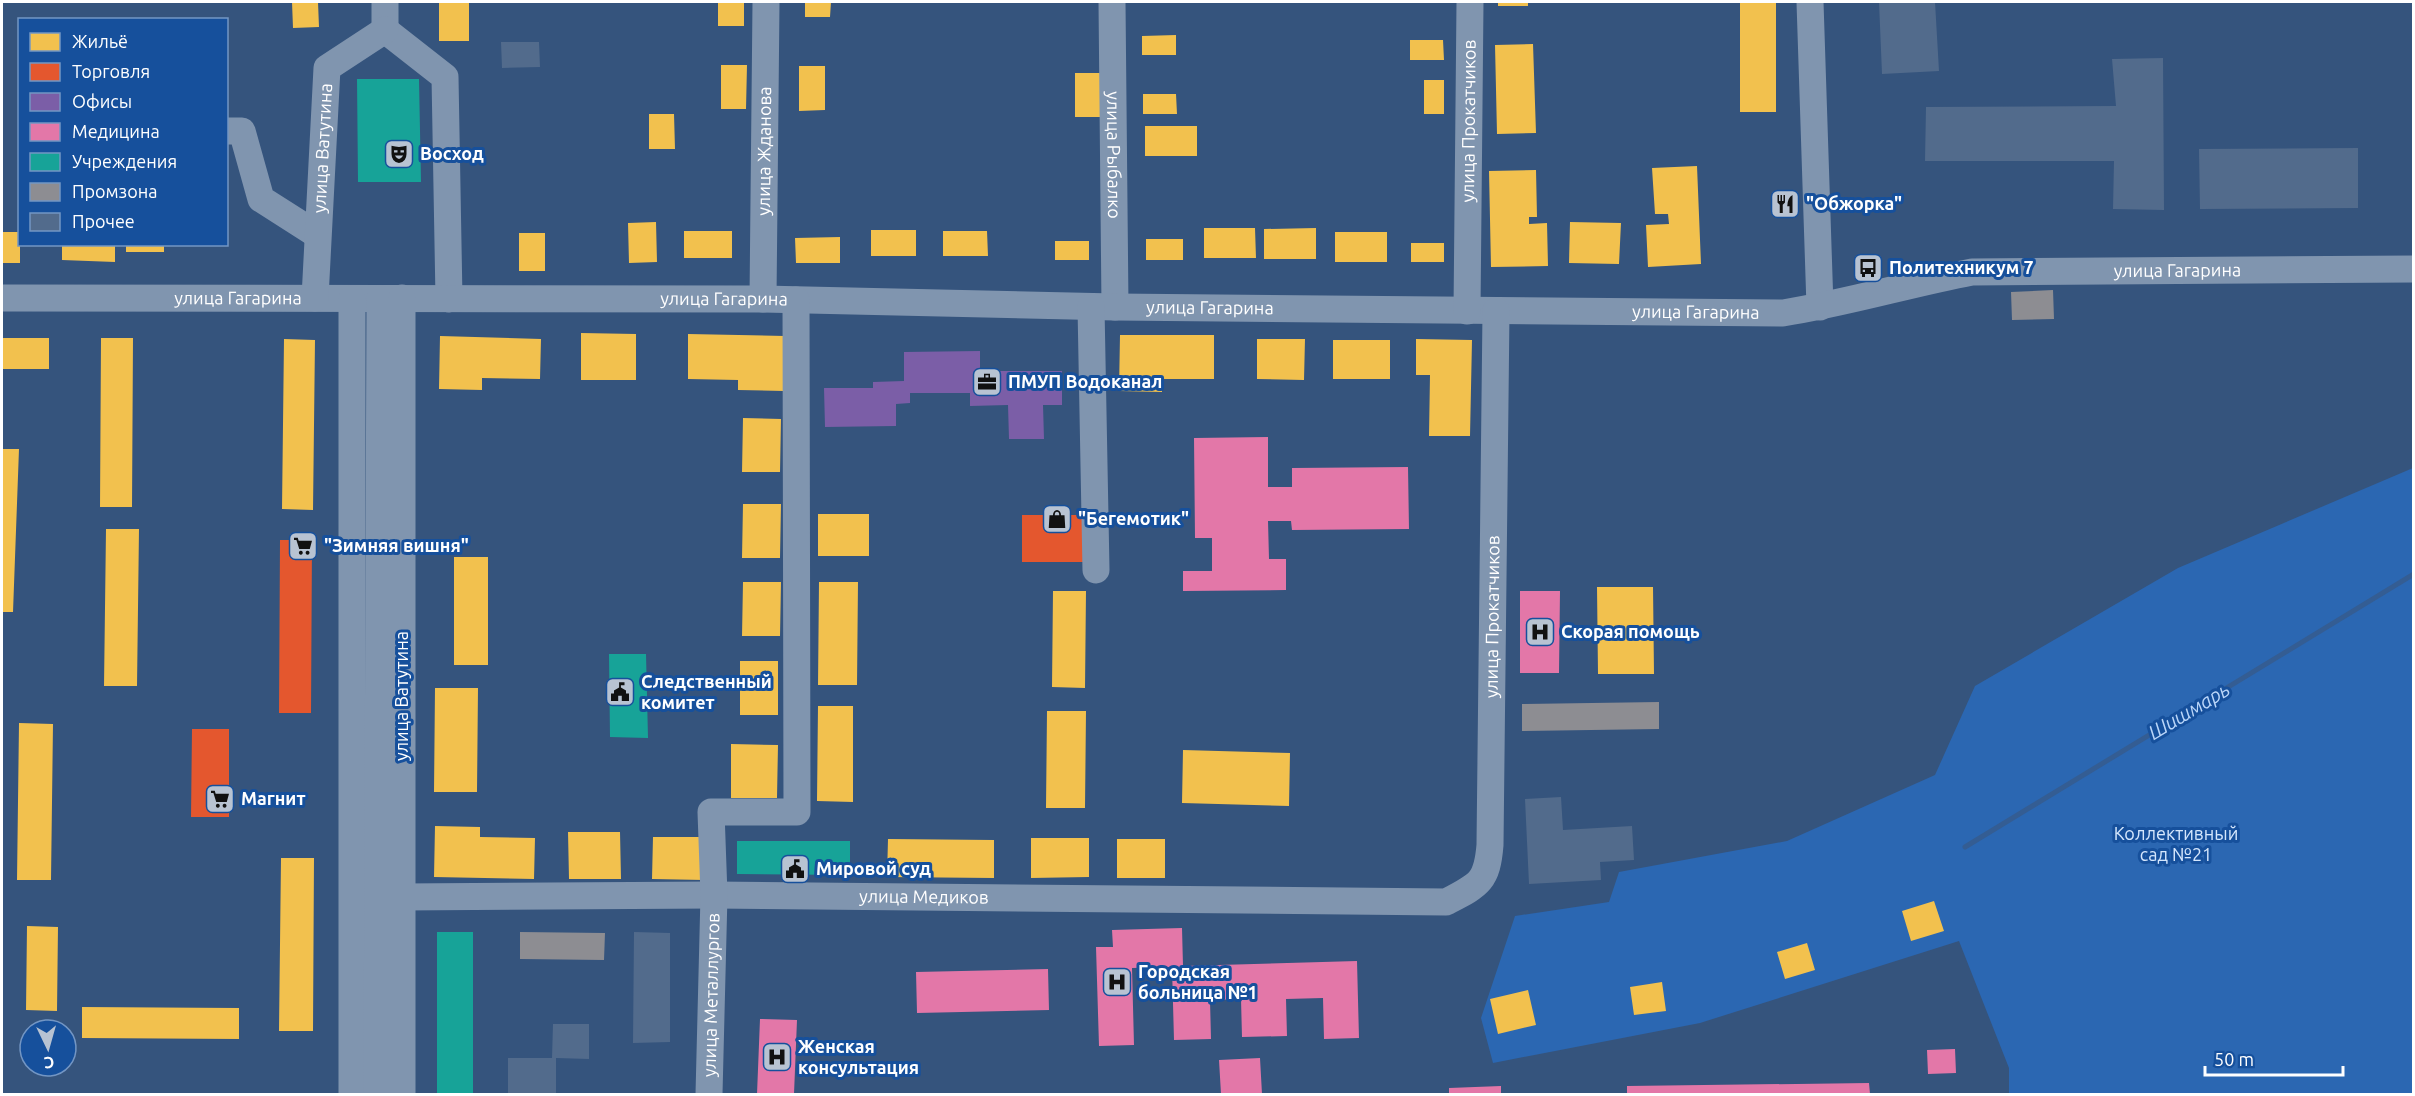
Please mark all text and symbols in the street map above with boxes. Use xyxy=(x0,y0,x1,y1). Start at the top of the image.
legend xyxy=(18,18,228,246)
text: Жильё xyxy=(72,31,128,51)
street label: улица Прокатчиков xyxy=(1457,39,1479,203)
text: Торговля xyxy=(72,61,150,81)
street label: улица Ватутина xyxy=(308,83,335,214)
street label: улица Жданова xyxy=(753,86,774,216)
text: Офисы xyxy=(72,91,132,111)
street label: улица Рыбалко xyxy=(1104,91,1125,219)
text: Медицина xyxy=(72,121,160,141)
theatre icon: Восход xyxy=(383,138,415,170)
place label: Восход xyxy=(420,143,484,163)
text: Учреждения xyxy=(72,151,177,171)
text: Промзона xyxy=(72,181,157,201)
restaurant icon: "Обжорка" xyxy=(1769,188,1801,220)
place label: "Обжорка" xyxy=(1806,193,1902,213)
text: Прочее xyxy=(72,211,135,231)
bus stop icon: Политехникум 7 xyxy=(1852,252,1884,284)
place label: Политехникум 7 xyxy=(1889,257,2034,277)
street label: улица Гагарина xyxy=(2114,259,2241,280)
street label: улица Гагарина xyxy=(174,287,302,307)
street label: улица Гагарина xyxy=(660,288,788,309)
street label: улица Гагарина xyxy=(1146,296,1274,317)
street label: улица Гагарина xyxy=(1632,301,1760,322)
office icon: ПМУП Водоканал xyxy=(971,366,1003,398)
place label: ПМУП Водоканал xyxy=(1008,371,1162,391)
shop icon: "Бегемотик" xyxy=(1041,503,1073,535)
place label: "Бегемотик" xyxy=(1078,508,1189,528)
supermarket icon: "Зимняя вишня" xyxy=(287,530,319,562)
place label: "Зимняя вишня" xyxy=(324,535,469,555)
street label: улица Прокатчиков xyxy=(1481,535,1502,698)
hospital icon: Скорая помощь xyxy=(1524,616,1556,648)
place label: Скорая помощь xyxy=(1561,621,1700,641)
street label: улица Ватутина xyxy=(391,631,411,761)
place label: Следственный комитет xyxy=(641,671,772,712)
public building icon: Следственный комитет xyxy=(604,676,636,708)
water label: Шишмарь xyxy=(2144,677,2234,744)
supermarket icon: Магнит xyxy=(204,783,236,815)
place label: Магнит xyxy=(241,788,305,808)
park label: Коллективный сад №21 xyxy=(2114,823,2238,864)
public building icon: Мировой суд xyxy=(779,853,811,885)
place label: Мировой суд xyxy=(816,858,931,878)
street label: улица Медиков xyxy=(859,885,989,907)
street label: улица Металлургов xyxy=(698,913,723,1077)
place label: Городская больница №1 xyxy=(1138,961,1258,1002)
hospital icon: Городская больница №1 xyxy=(1101,966,1133,998)
north arrow xyxy=(18,1018,78,1078)
place label: Женская консультация xyxy=(798,1036,919,1077)
scale bar xyxy=(2205,1039,2343,1077)
hospital icon: Женская консультация xyxy=(761,1041,793,1073)
text: 50 m xyxy=(2214,1049,2254,1069)
text: С xyxy=(43,1054,55,1072)

